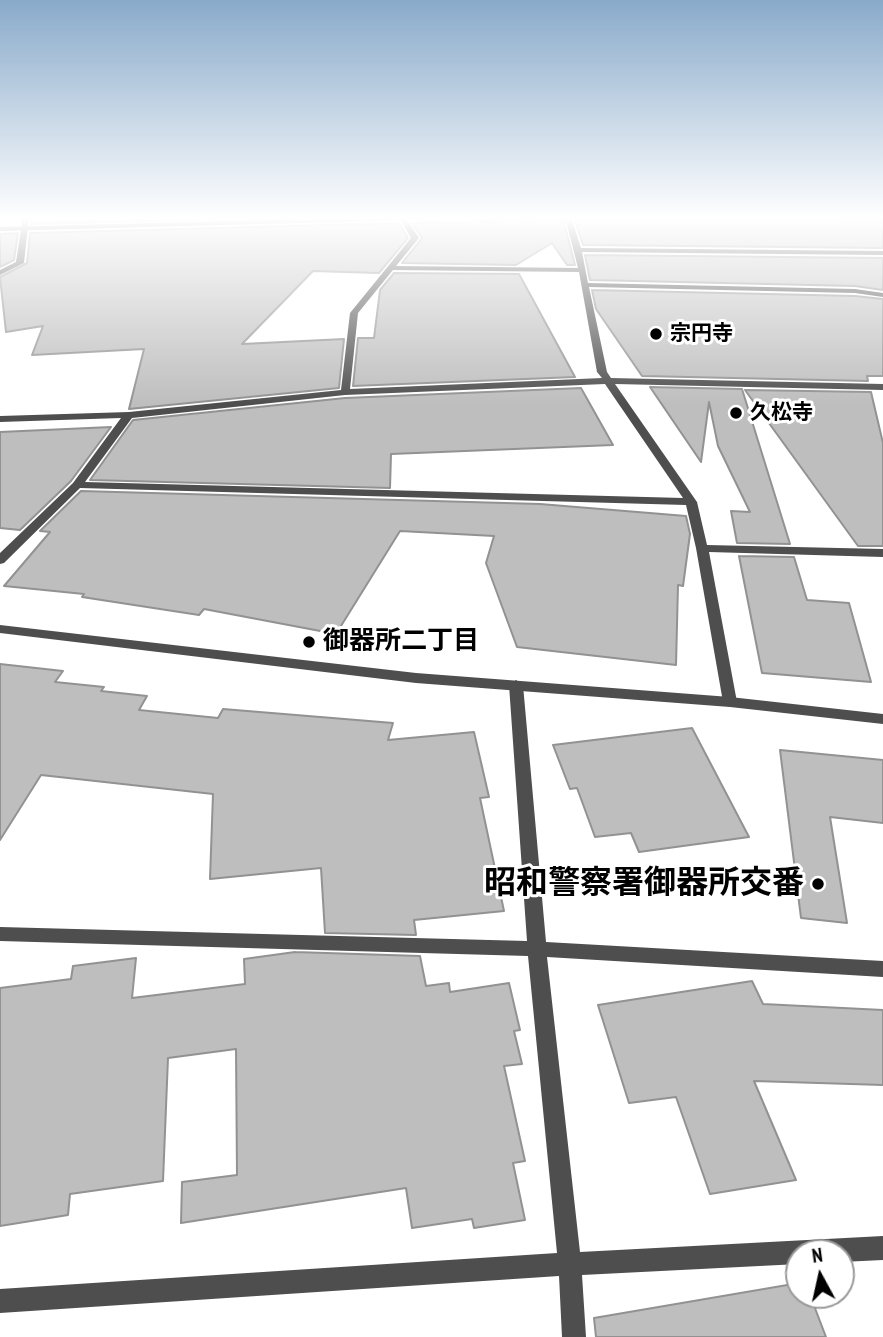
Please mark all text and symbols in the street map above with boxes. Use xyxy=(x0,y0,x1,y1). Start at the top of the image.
place label: 宗円寺 xyxy=(670,321,733,347)
marker: 宗円寺 xyxy=(648,326,664,342)
place label: 久松寺 xyxy=(750,400,813,426)
marker: 久松寺 xyxy=(728,405,744,421)
place label: 御器所二丁目 xyxy=(323,626,479,658)
marker: 御器所二丁目 xyxy=(301,634,317,650)
place label: 昭和警察署御器所交番 xyxy=(484,865,804,903)
marker: 昭和警察署御器所交番 xyxy=(810,876,826,892)
north arrow xyxy=(785,1239,855,1309)
text: N xyxy=(811,1243,824,1268)

